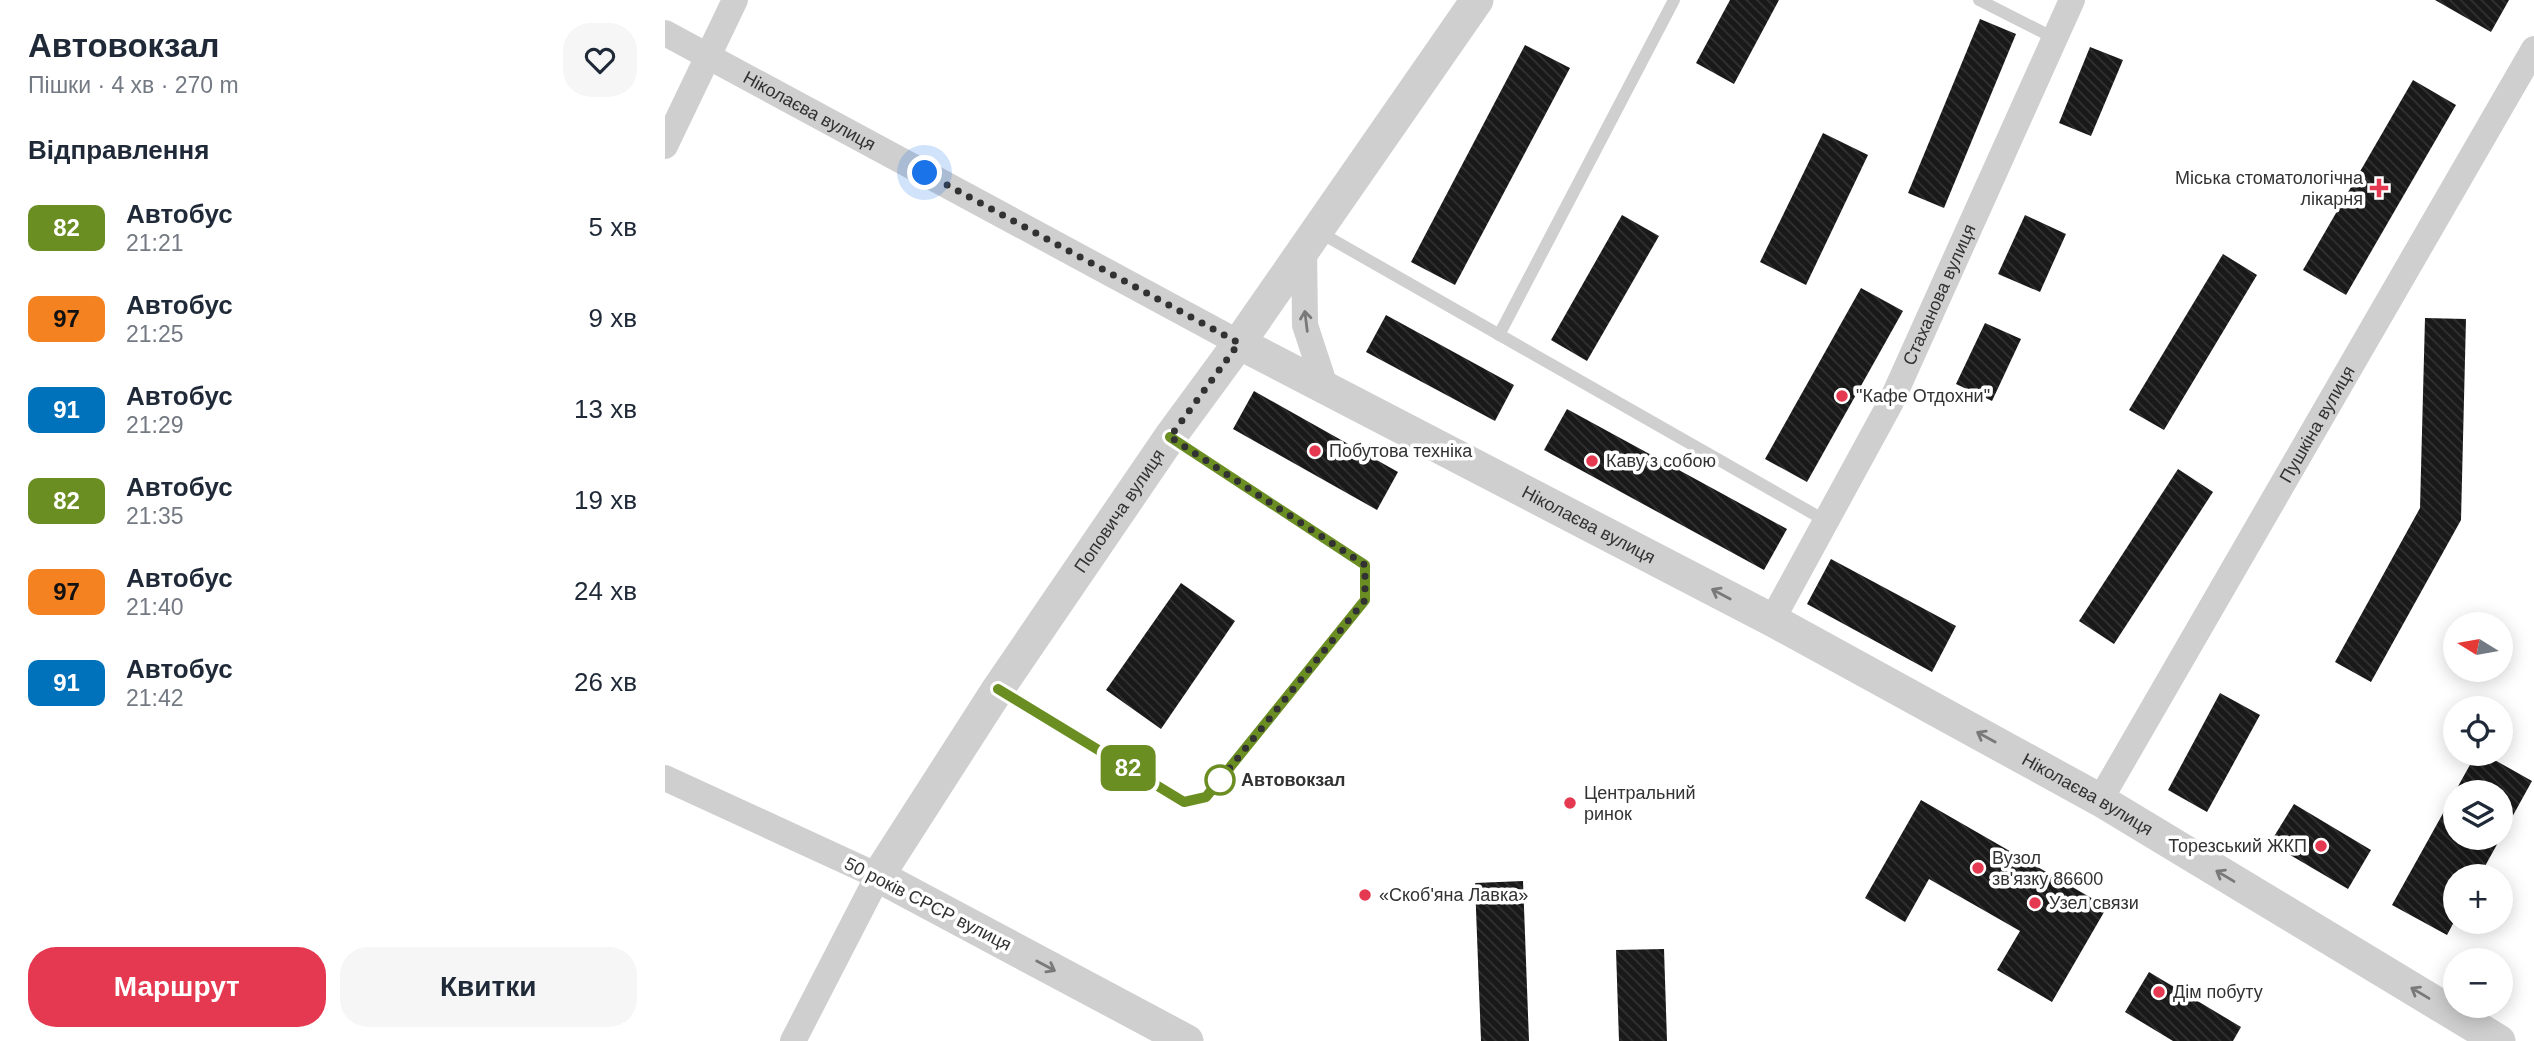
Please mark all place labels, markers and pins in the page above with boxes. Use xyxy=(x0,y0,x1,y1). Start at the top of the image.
place label: Міська стоматологічна лікарня xyxy=(2175,168,2364,209)
marker: Міська стоматологічна лікарня xyxy=(2369,178,2389,198)
place label: "Кафе Отдохни" xyxy=(1856,386,1990,406)
marker: "Кафе Отдохни" xyxy=(1834,388,1850,404)
place label: Побутова техніка xyxy=(1329,441,1473,461)
marker: Побутова техніка xyxy=(1307,443,1323,459)
place label: Каву з собою xyxy=(1606,451,1716,471)
marker: Каву з собою xyxy=(1584,453,1600,469)
marker: Автовокзал xyxy=(1205,765,1235,795)
place label: Автовокзал xyxy=(1241,770,1345,790)
place label: Центральний ринок xyxy=(1584,783,1695,824)
marker: Центральний ринок xyxy=(1562,795,1578,811)
place label: Торезський ЖКП xyxy=(2168,836,2307,856)
marker: Торезський ЖКП xyxy=(2313,838,2329,854)
place label: Вузол зв'язку 86600 xyxy=(1992,848,2103,889)
marker: Вузол зв'язку 86600 xyxy=(1970,860,1986,876)
place label: «Скоб'яна Лавка» xyxy=(1379,885,1528,905)
marker: «Скоб'яна Лавка» xyxy=(1357,887,1373,903)
place label: Узел связи xyxy=(2049,893,2139,913)
marker: Узел связи xyxy=(2027,895,2043,911)
place label: Дім побуту xyxy=(2173,982,2263,1002)
marker: Дім побуту xyxy=(2151,984,2167,1000)

